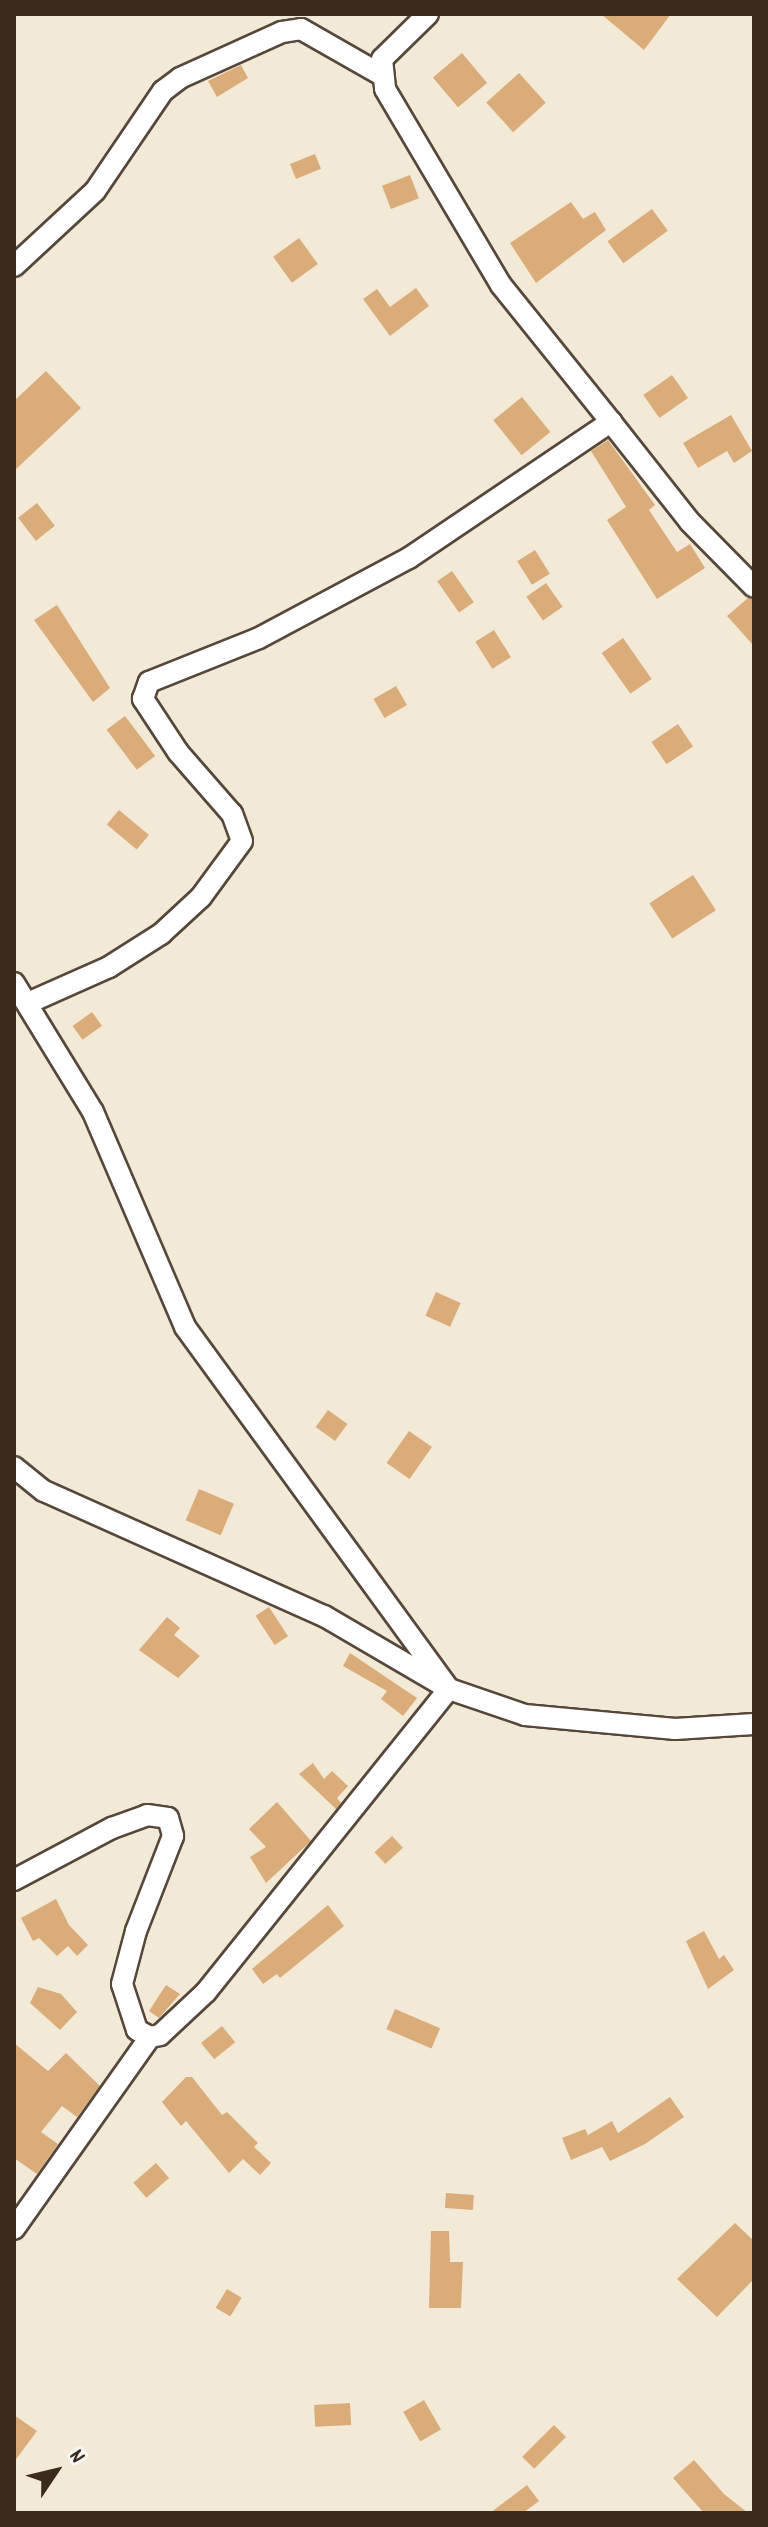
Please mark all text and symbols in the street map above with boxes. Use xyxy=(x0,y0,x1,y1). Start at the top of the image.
north arrow xyxy=(16,2431,96,2511)
text: N xyxy=(60,2444,92,2470)

